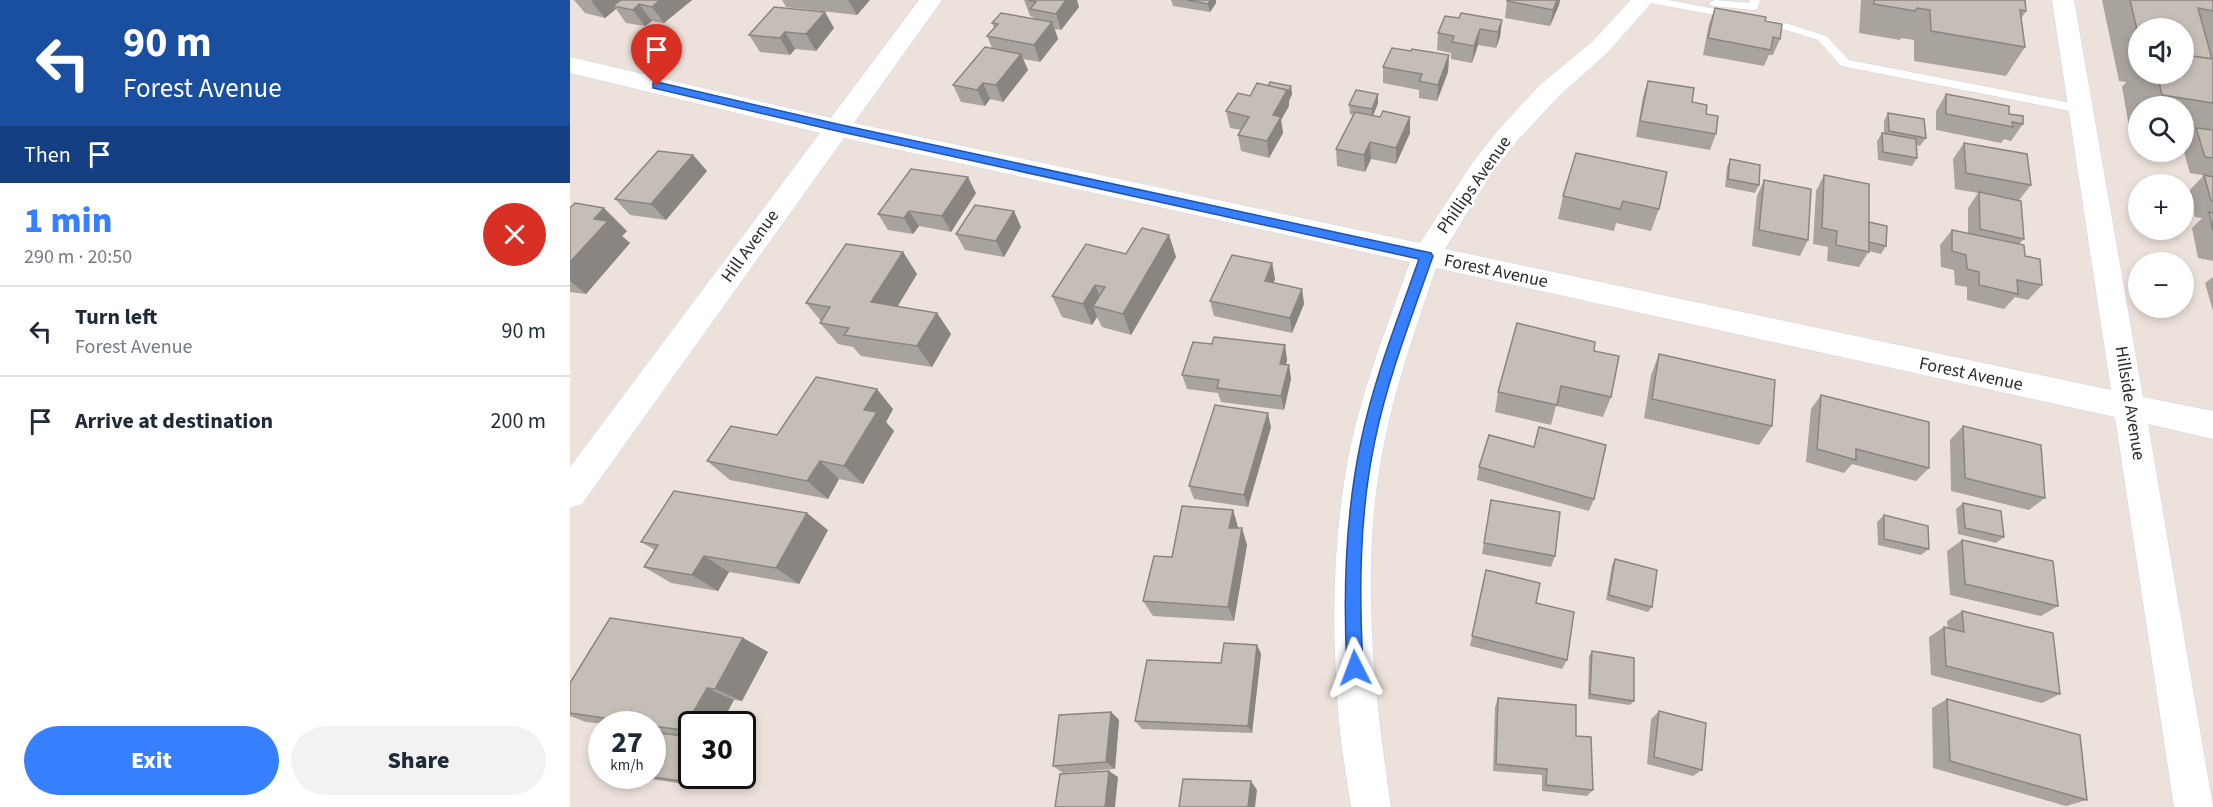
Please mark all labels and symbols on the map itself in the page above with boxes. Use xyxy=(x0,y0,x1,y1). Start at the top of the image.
pin xyxy=(631,24,682,86)
street label: Phillips Avenue xyxy=(1431,131,1517,239)
street label: Hill Avenue xyxy=(715,204,785,287)
street label: Forest Avenue xyxy=(1442,248,1550,294)
street label: Hillside Avenue xyxy=(2109,344,2151,462)
street label: Forest Avenue xyxy=(1917,351,2025,397)
position arrow xyxy=(1323,636,1387,700)
speed limit sign: 30 xyxy=(678,711,756,789)

